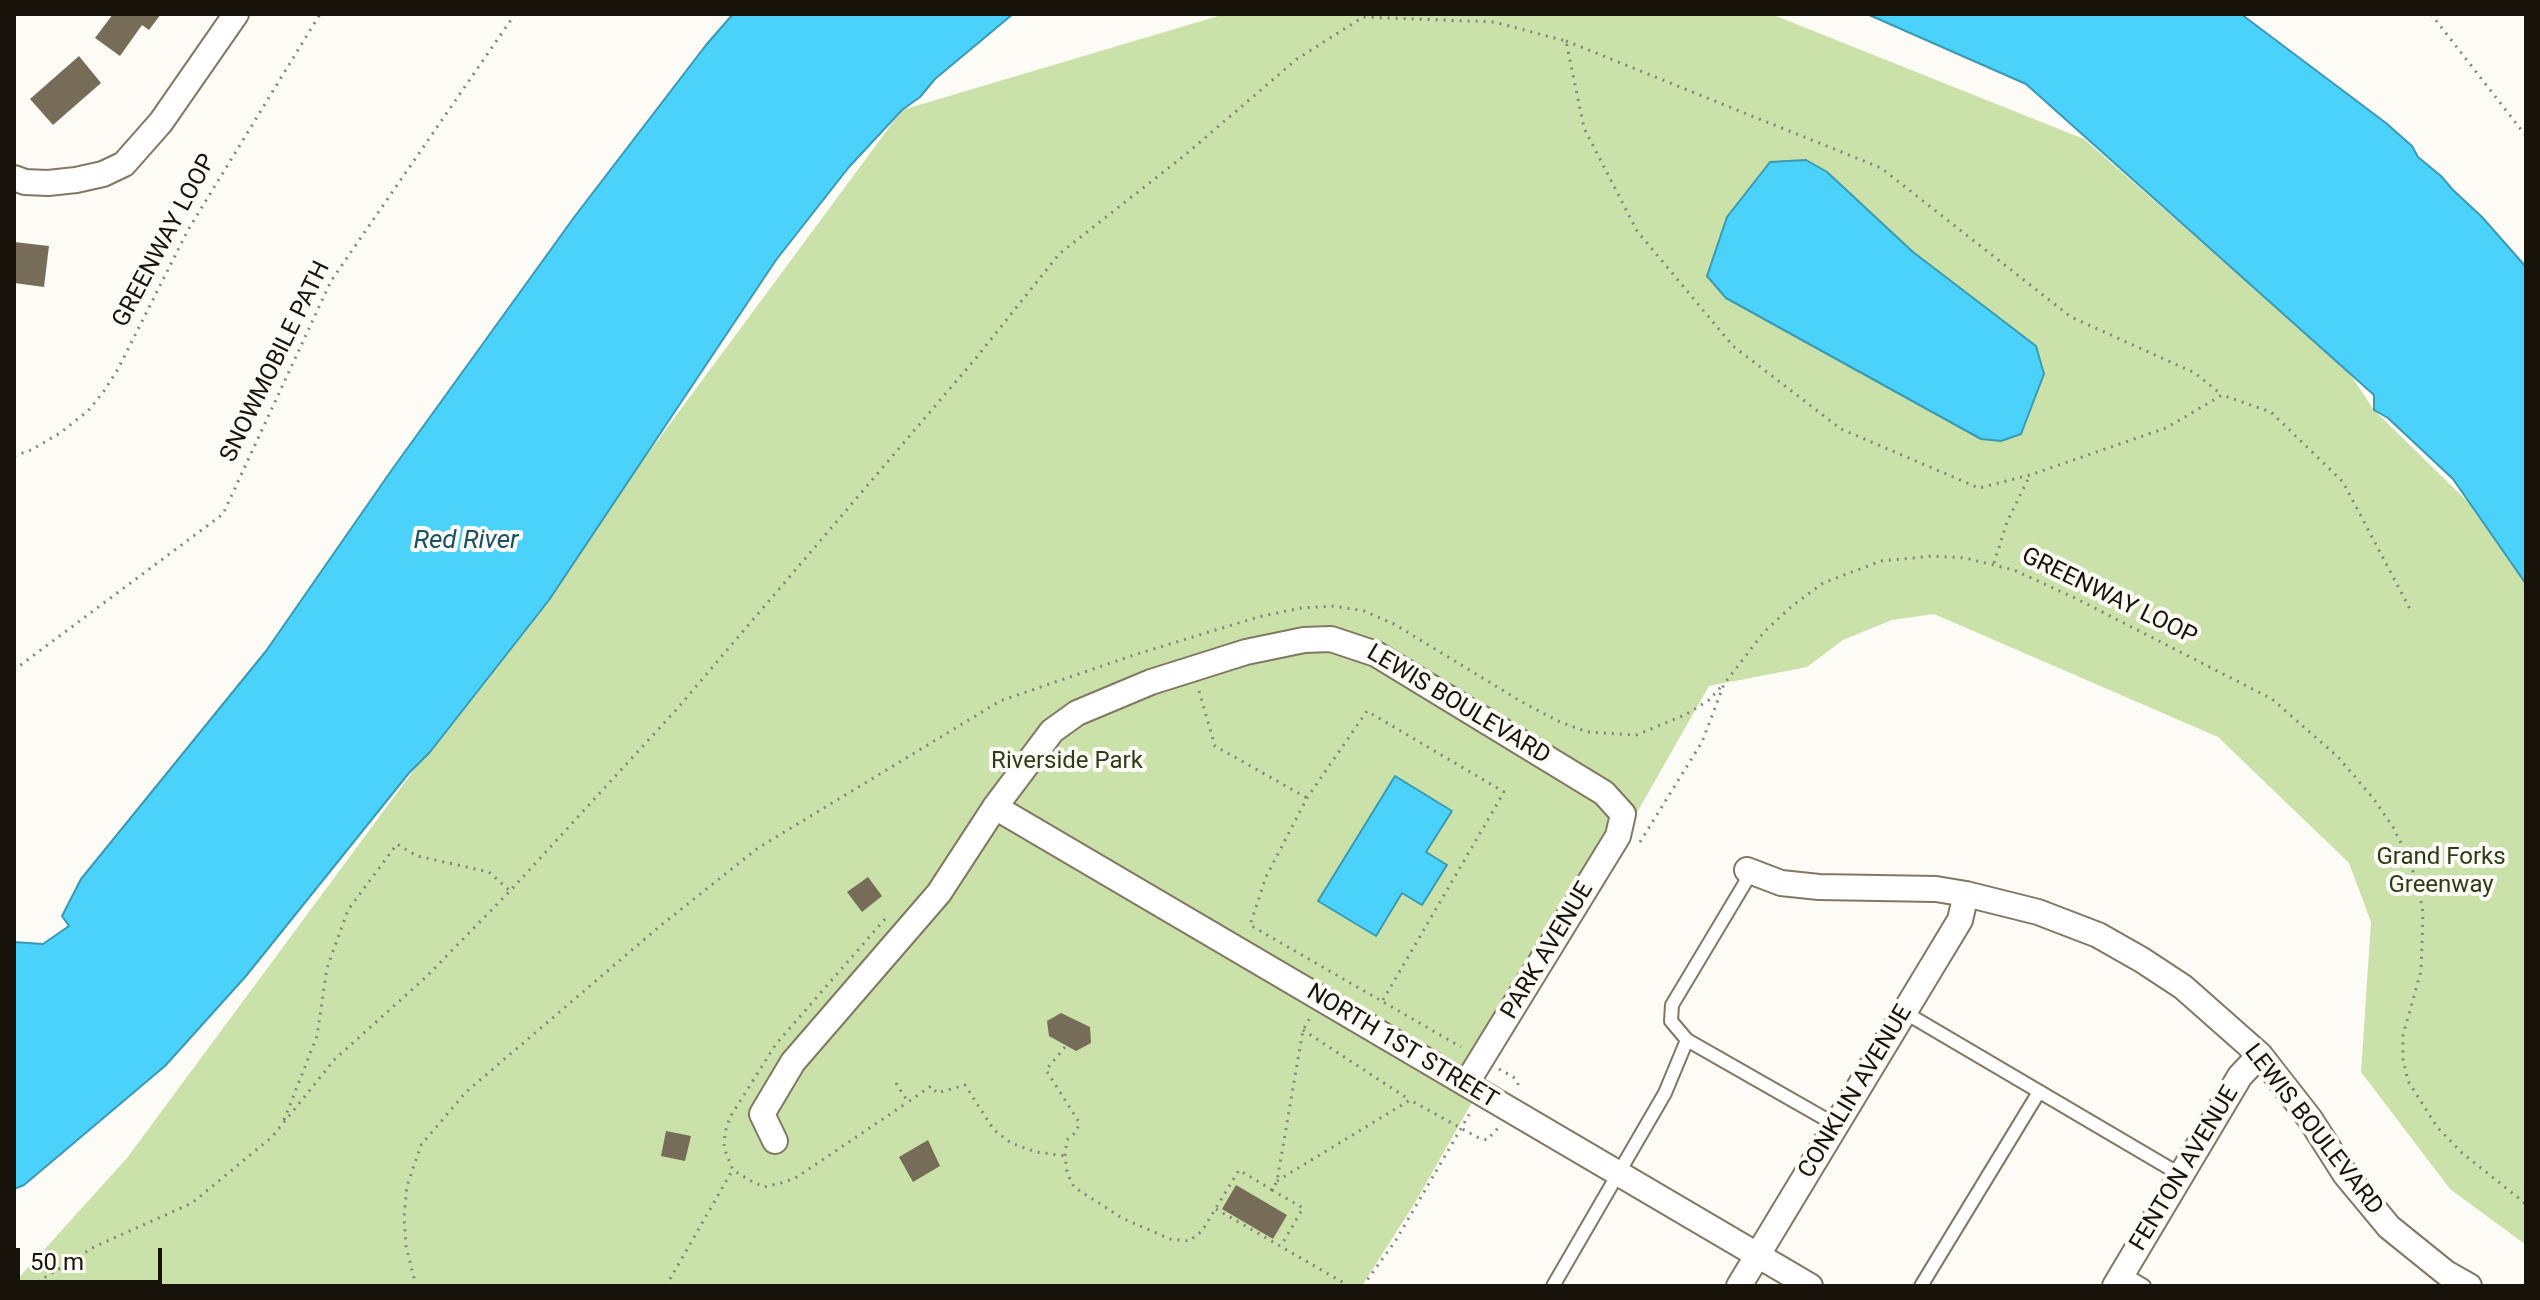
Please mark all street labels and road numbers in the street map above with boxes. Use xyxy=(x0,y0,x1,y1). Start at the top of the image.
street label: GREENWAY LOOP xyxy=(107,150,223,332)
street label: SNOWMOBILE PATH xyxy=(215,257,337,467)
street label: GREENWAY LOOP xyxy=(2017,542,2201,652)
street label: LEWIS BOULEVARD xyxy=(1361,639,1555,771)
street label: PARK AVENUE xyxy=(1496,877,1600,1025)
street label: NORTH 1ST STREET xyxy=(1301,978,1503,1116)
street label: CONKLIN AVENUE xyxy=(1793,1000,1919,1184)
street label: LEWIS BOULEVARD xyxy=(2237,1039,2389,1221)
street label: FENTON AVENUE xyxy=(2124,1081,2246,1257)

